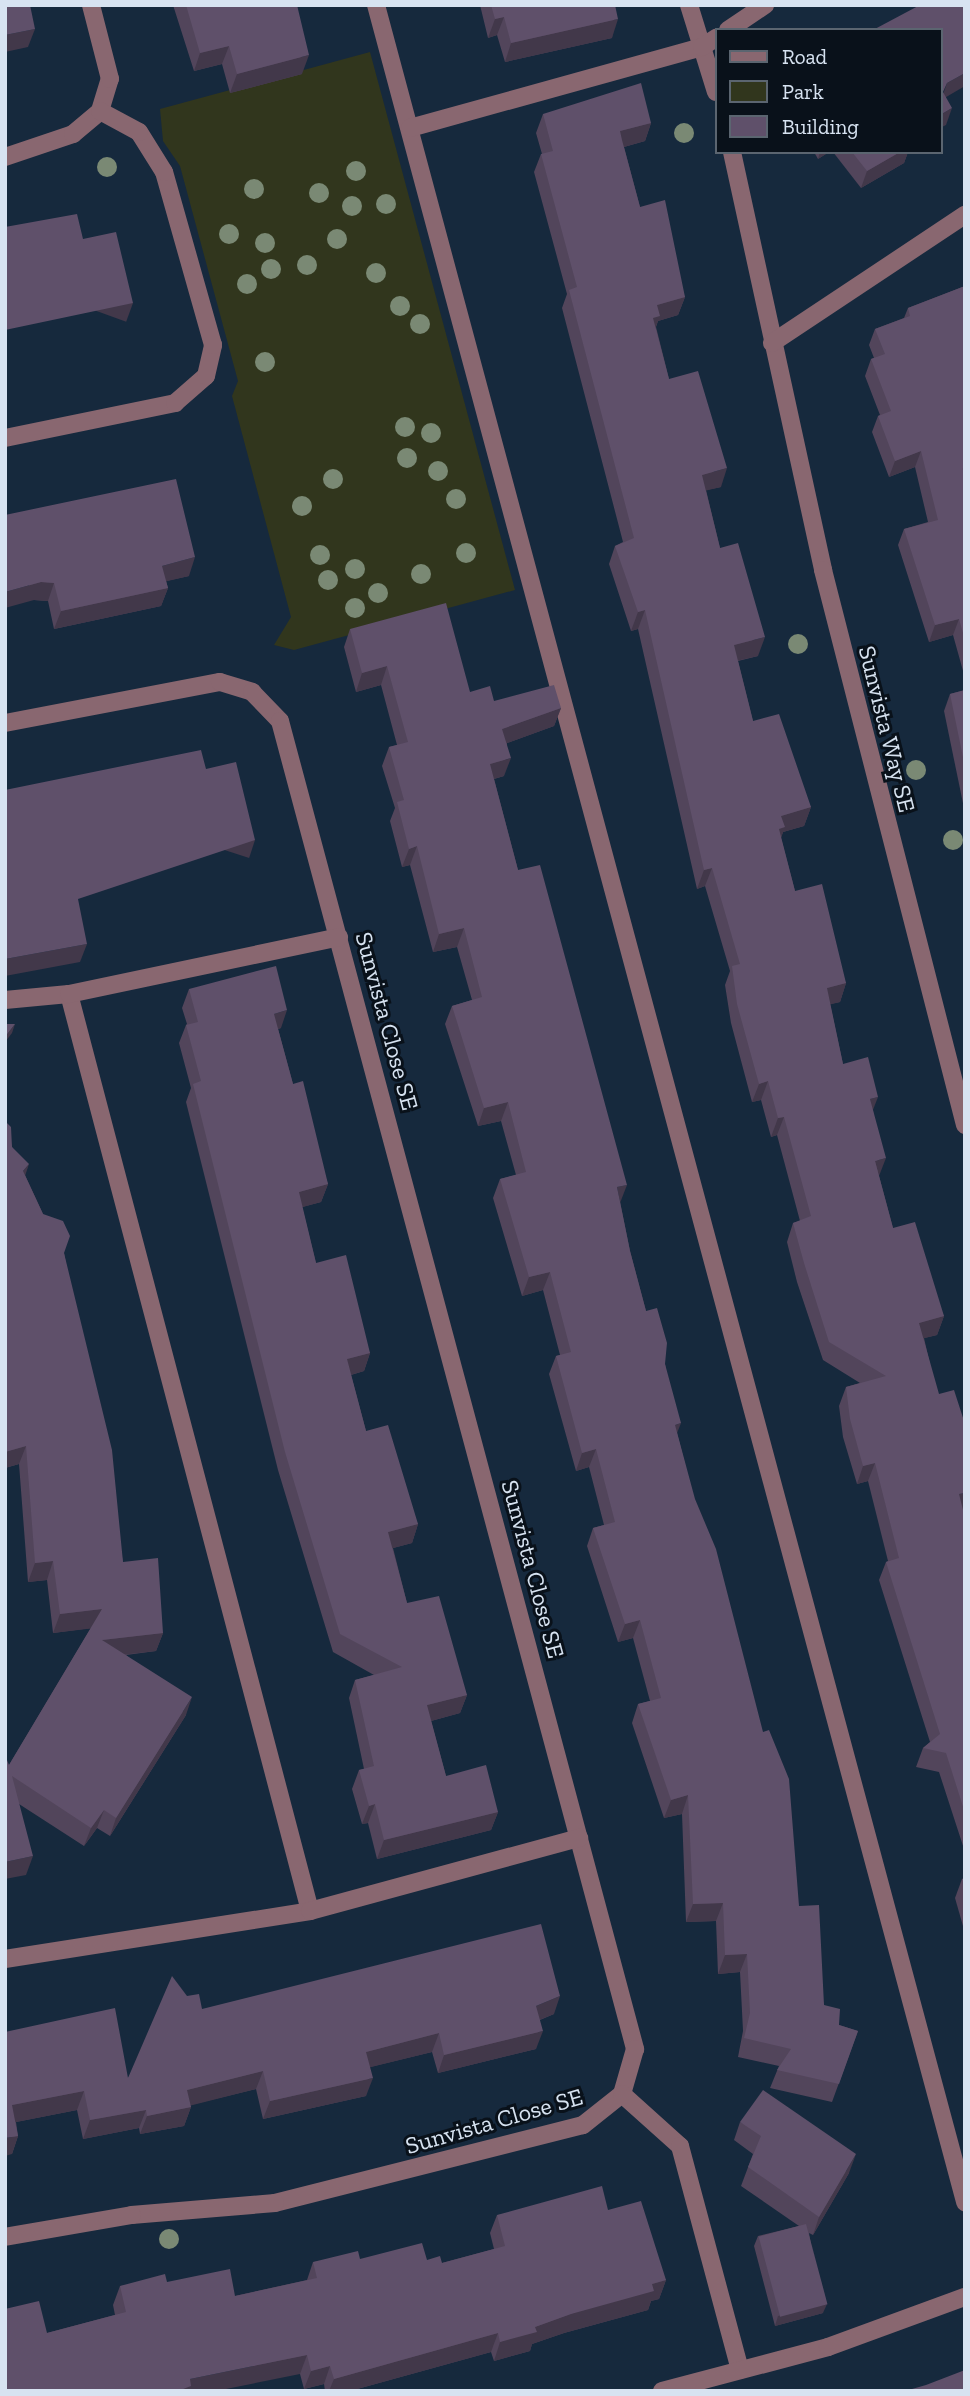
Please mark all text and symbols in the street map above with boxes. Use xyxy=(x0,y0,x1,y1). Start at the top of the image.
legend xyxy=(715,28,942,154)
text: Road xyxy=(782,44,827,69)
text: Park xyxy=(782,79,824,104)
text: Building xyxy=(782,114,859,139)
street label: Sunvista Way SE xyxy=(852,642,922,816)
street label: Sunvista Close SE xyxy=(349,929,425,1113)
street label: Sunvista Close SE xyxy=(495,1477,571,1661)
street label: Sunvista Close SE xyxy=(402,2082,586,2160)

